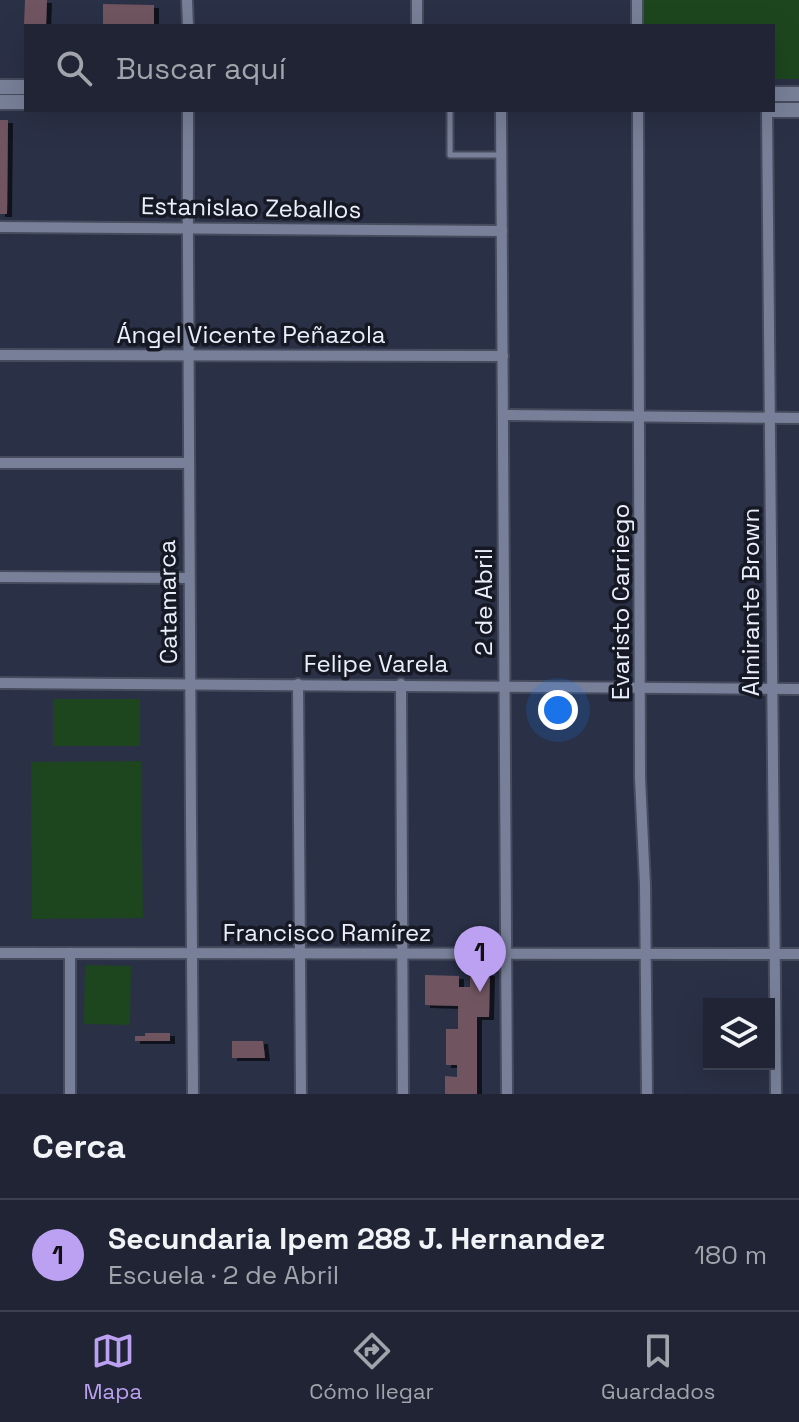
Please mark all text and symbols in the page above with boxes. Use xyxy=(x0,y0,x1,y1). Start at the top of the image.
search box xyxy=(24,24,775,112)
icon: search xyxy=(52,46,96,90)
text: Buscar aquí xyxy=(116,49,286,88)
street label: Estanislao Zeballos xyxy=(141,190,361,225)
street label: Ángel Vicente Peñazola xyxy=(116,319,386,350)
street label: Evaristo Carriego xyxy=(605,504,636,700)
street label: Almirante Brown xyxy=(735,508,766,696)
street label: Catamarca xyxy=(151,539,184,664)
street label: 2 de Abril xyxy=(468,548,499,656)
street label: Felipe Varela xyxy=(304,648,448,679)
your location xyxy=(538,690,578,730)
street label: Francisco Ramírez xyxy=(223,917,431,948)
pin: 1 xyxy=(454,926,506,992)
map controls xyxy=(703,998,775,1070)
button: layers xyxy=(703,998,775,1070)
text: Cerca xyxy=(32,1125,126,1168)
text: Secundaria Ipem 288 J. Hernandez xyxy=(108,1219,605,1258)
text: 1 xyxy=(52,1238,64,1272)
text: 180 m xyxy=(694,1238,767,1272)
text: Escuela · 2 de Abril xyxy=(108,1258,339,1292)
tab: Mapa xyxy=(84,1329,142,1405)
tab: Cómo llegar xyxy=(309,1329,434,1405)
tab: Guardados xyxy=(601,1329,715,1405)

